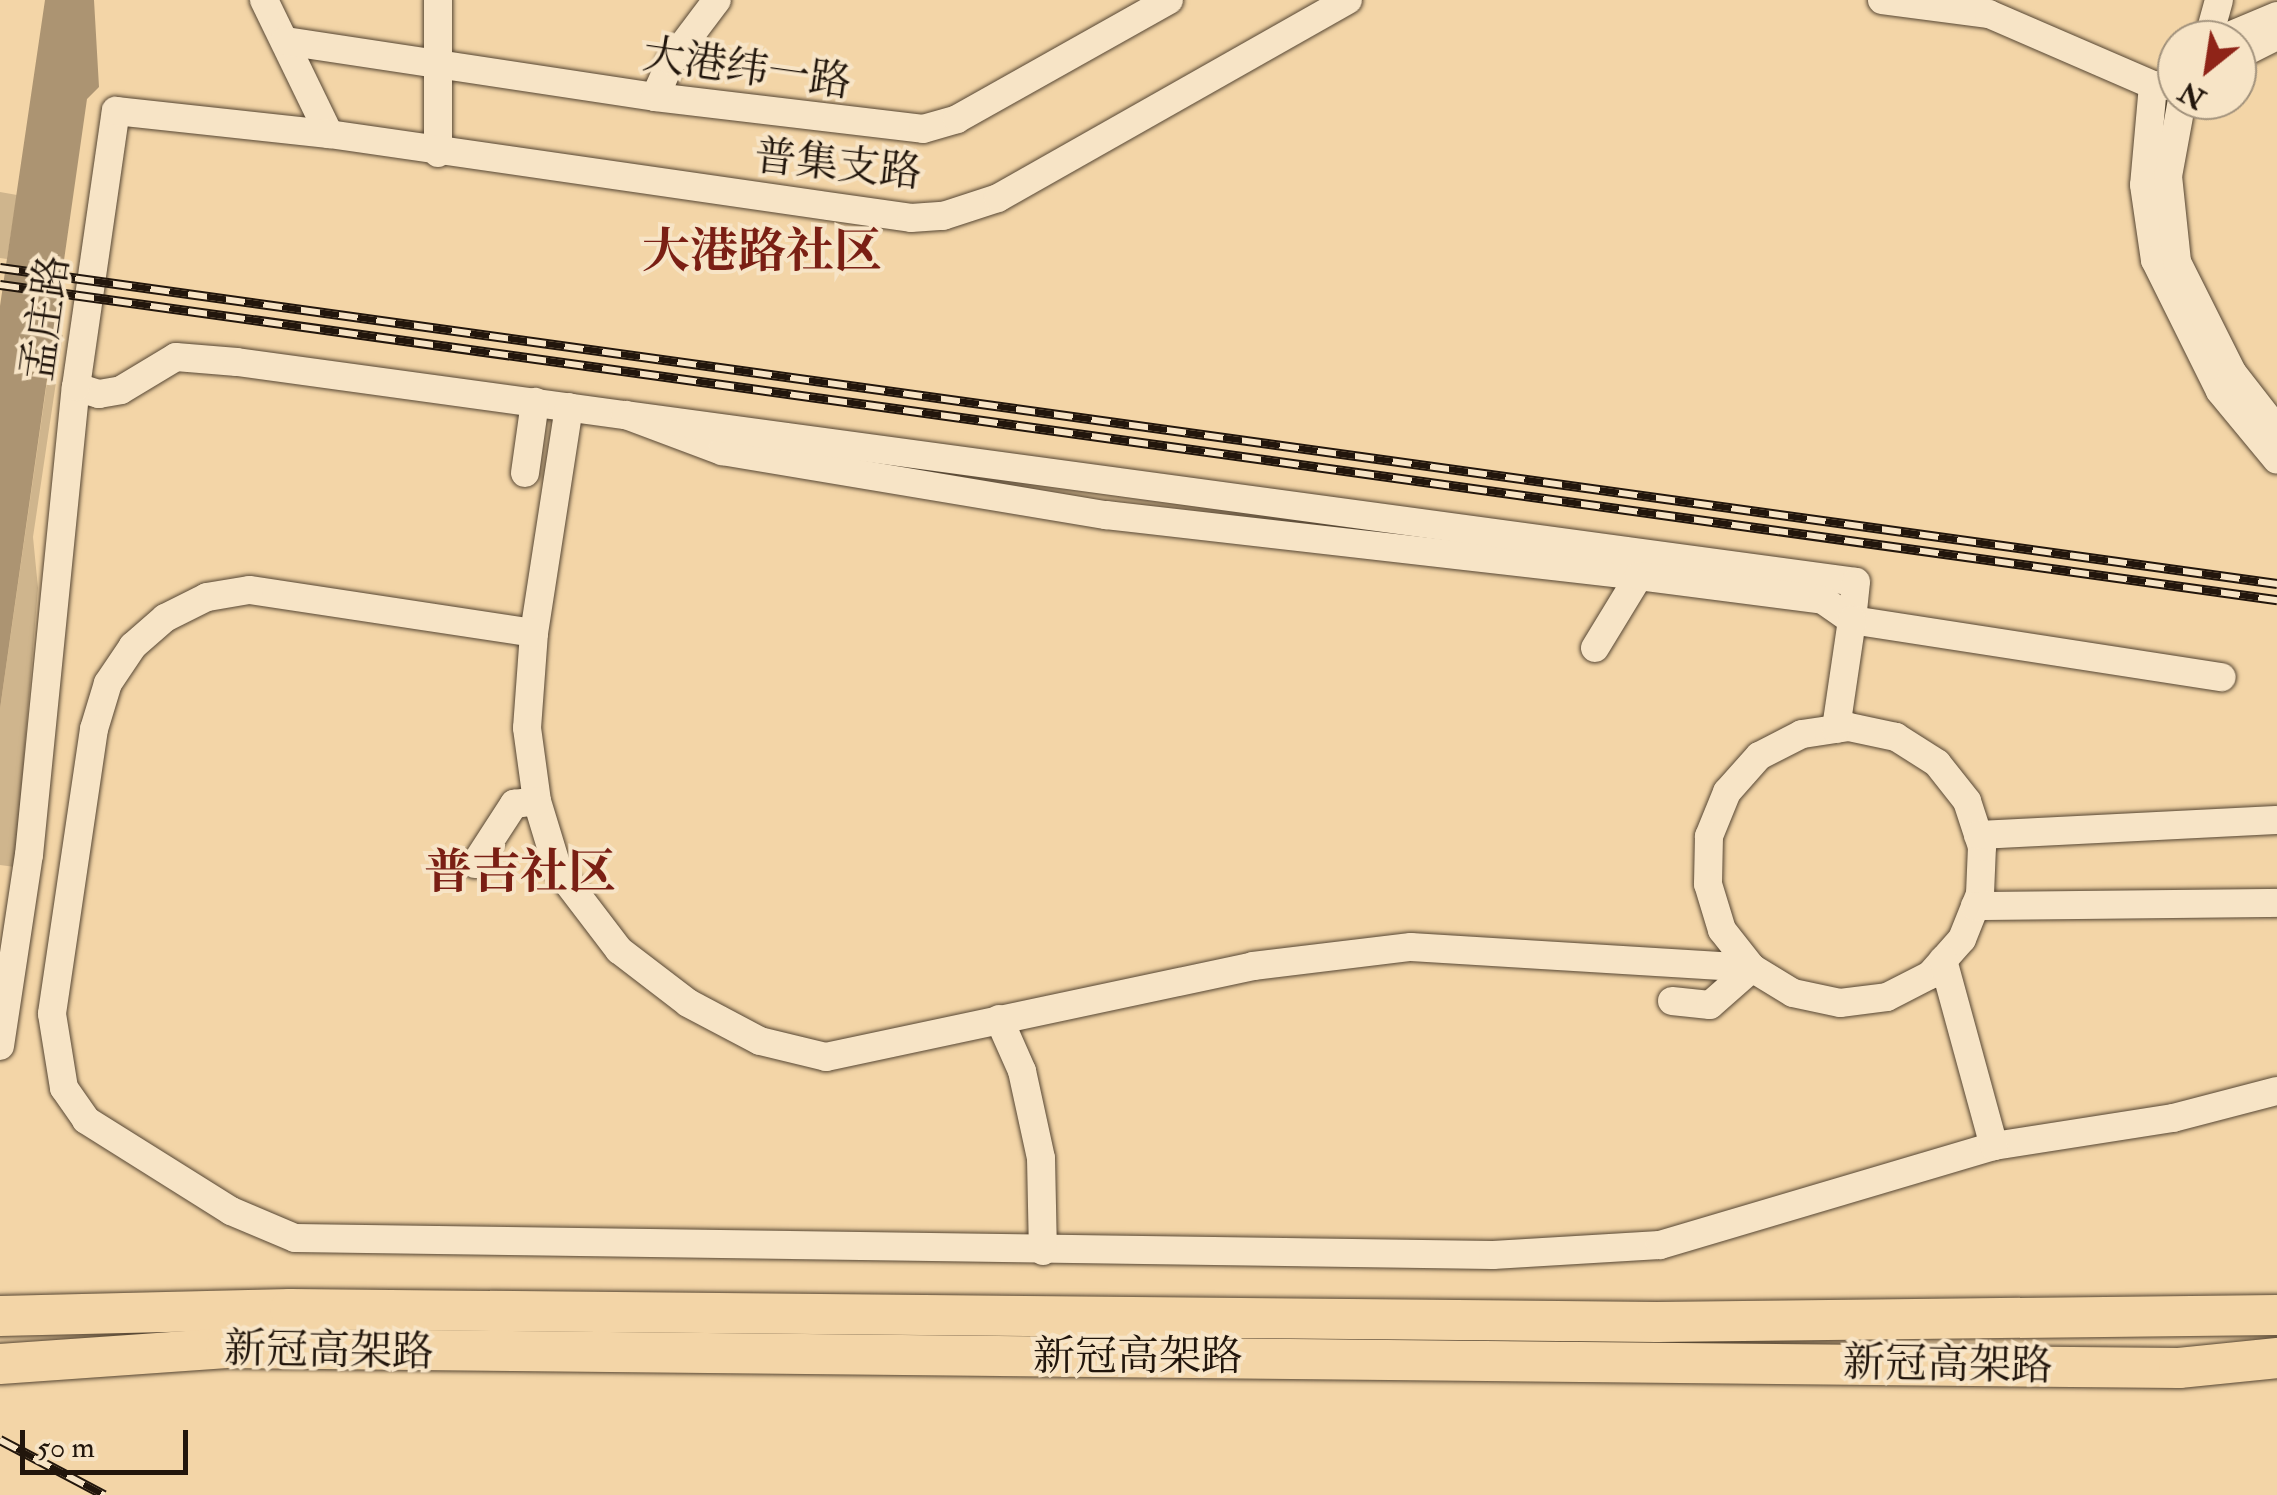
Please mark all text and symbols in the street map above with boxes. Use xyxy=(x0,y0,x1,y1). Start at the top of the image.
north arrow xyxy=(2157,20,2257,120)
street label: 大港纬一路 xyxy=(640,29,854,109)
text: N xyxy=(2173,73,2212,116)
street label: 普集支路 xyxy=(752,131,924,199)
district label: 大港路社区 xyxy=(642,224,882,282)
street label: 孟庄路 xyxy=(12,252,80,384)
district label: 普吉社区 xyxy=(424,845,616,903)
street label: 新冠高架路 xyxy=(224,1324,434,1378)
street label: 新冠高架路 xyxy=(1033,1332,1243,1382)
street label: 新冠高架路 xyxy=(1843,1338,2053,1392)
scale bar xyxy=(25,1410,192,1472)
text: 50 m xyxy=(37,1429,95,1466)

